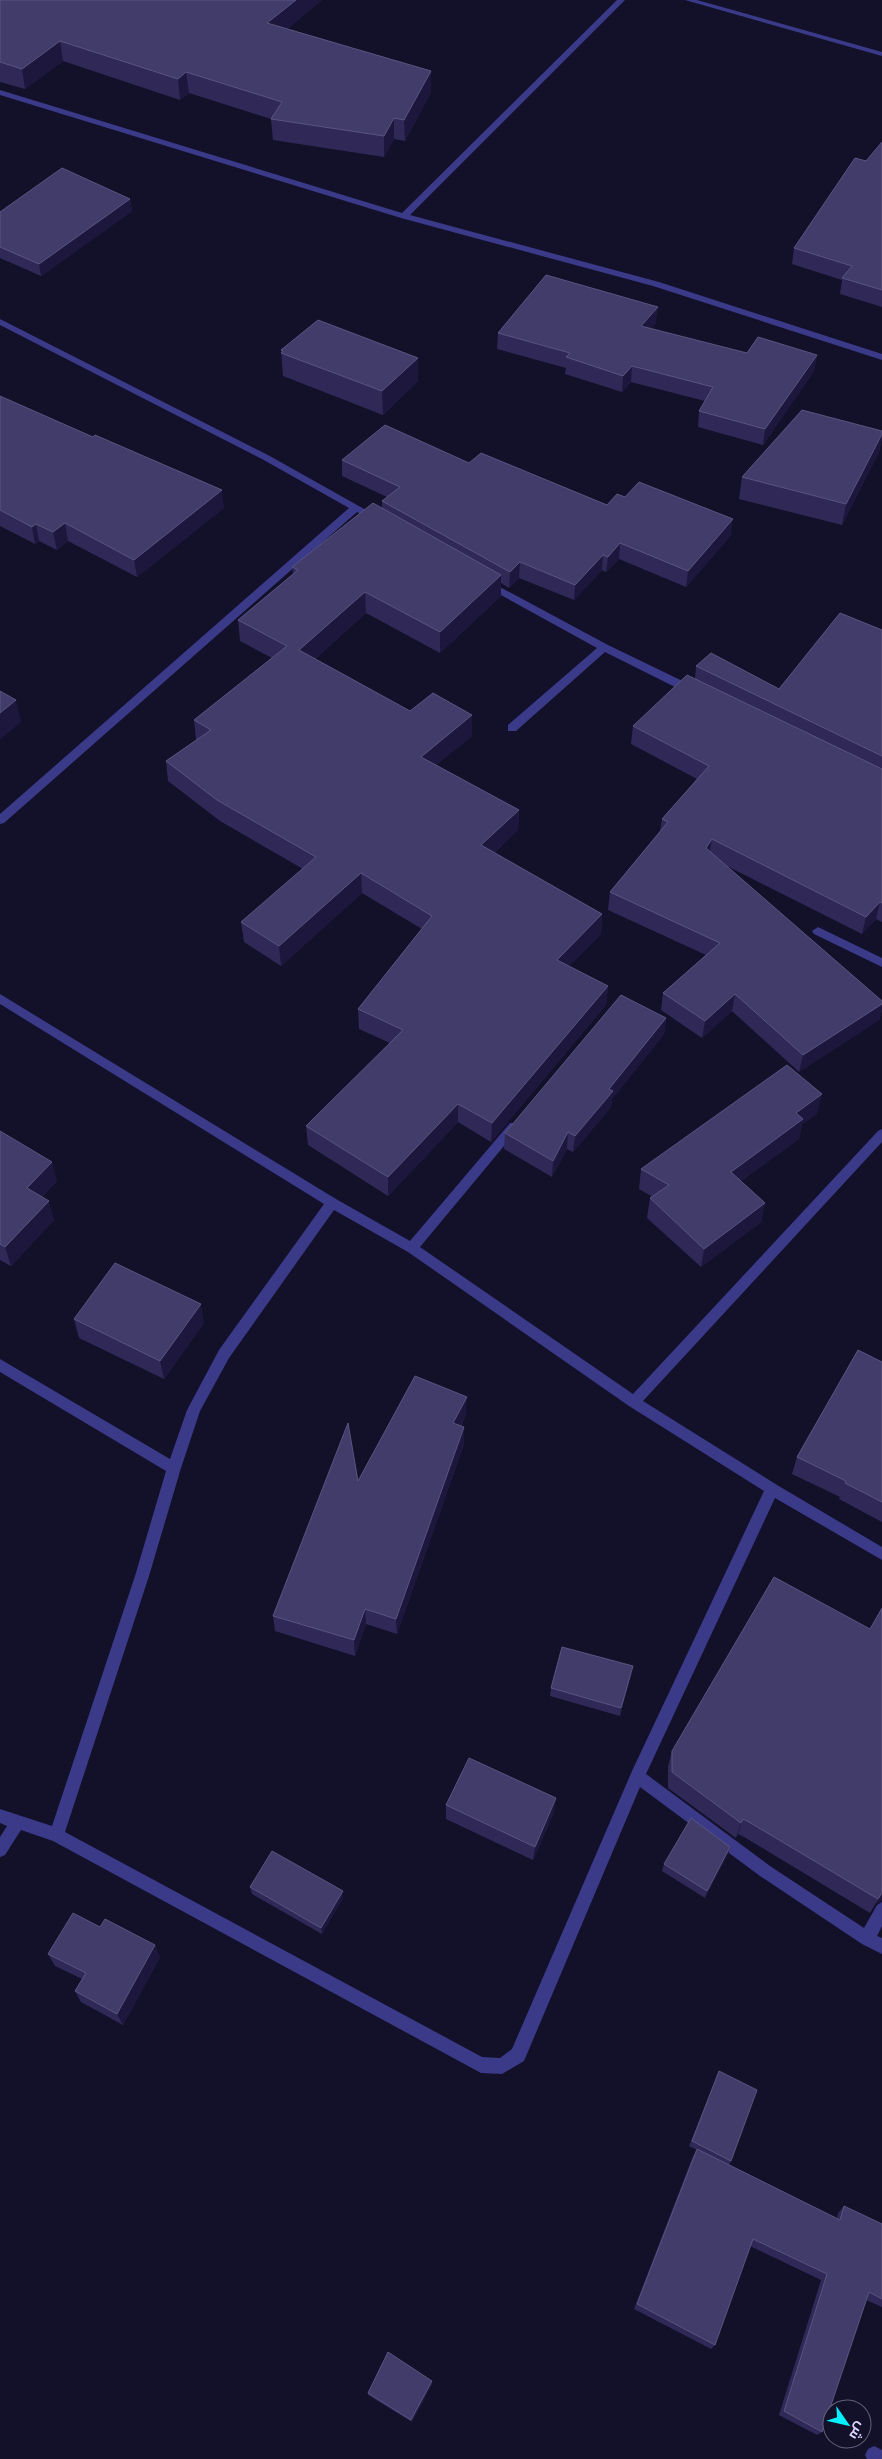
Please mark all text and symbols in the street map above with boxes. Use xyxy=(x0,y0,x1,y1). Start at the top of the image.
north arrow xyxy=(822,2399,872,2449)
text: ش xyxy=(845,2419,870,2444)

